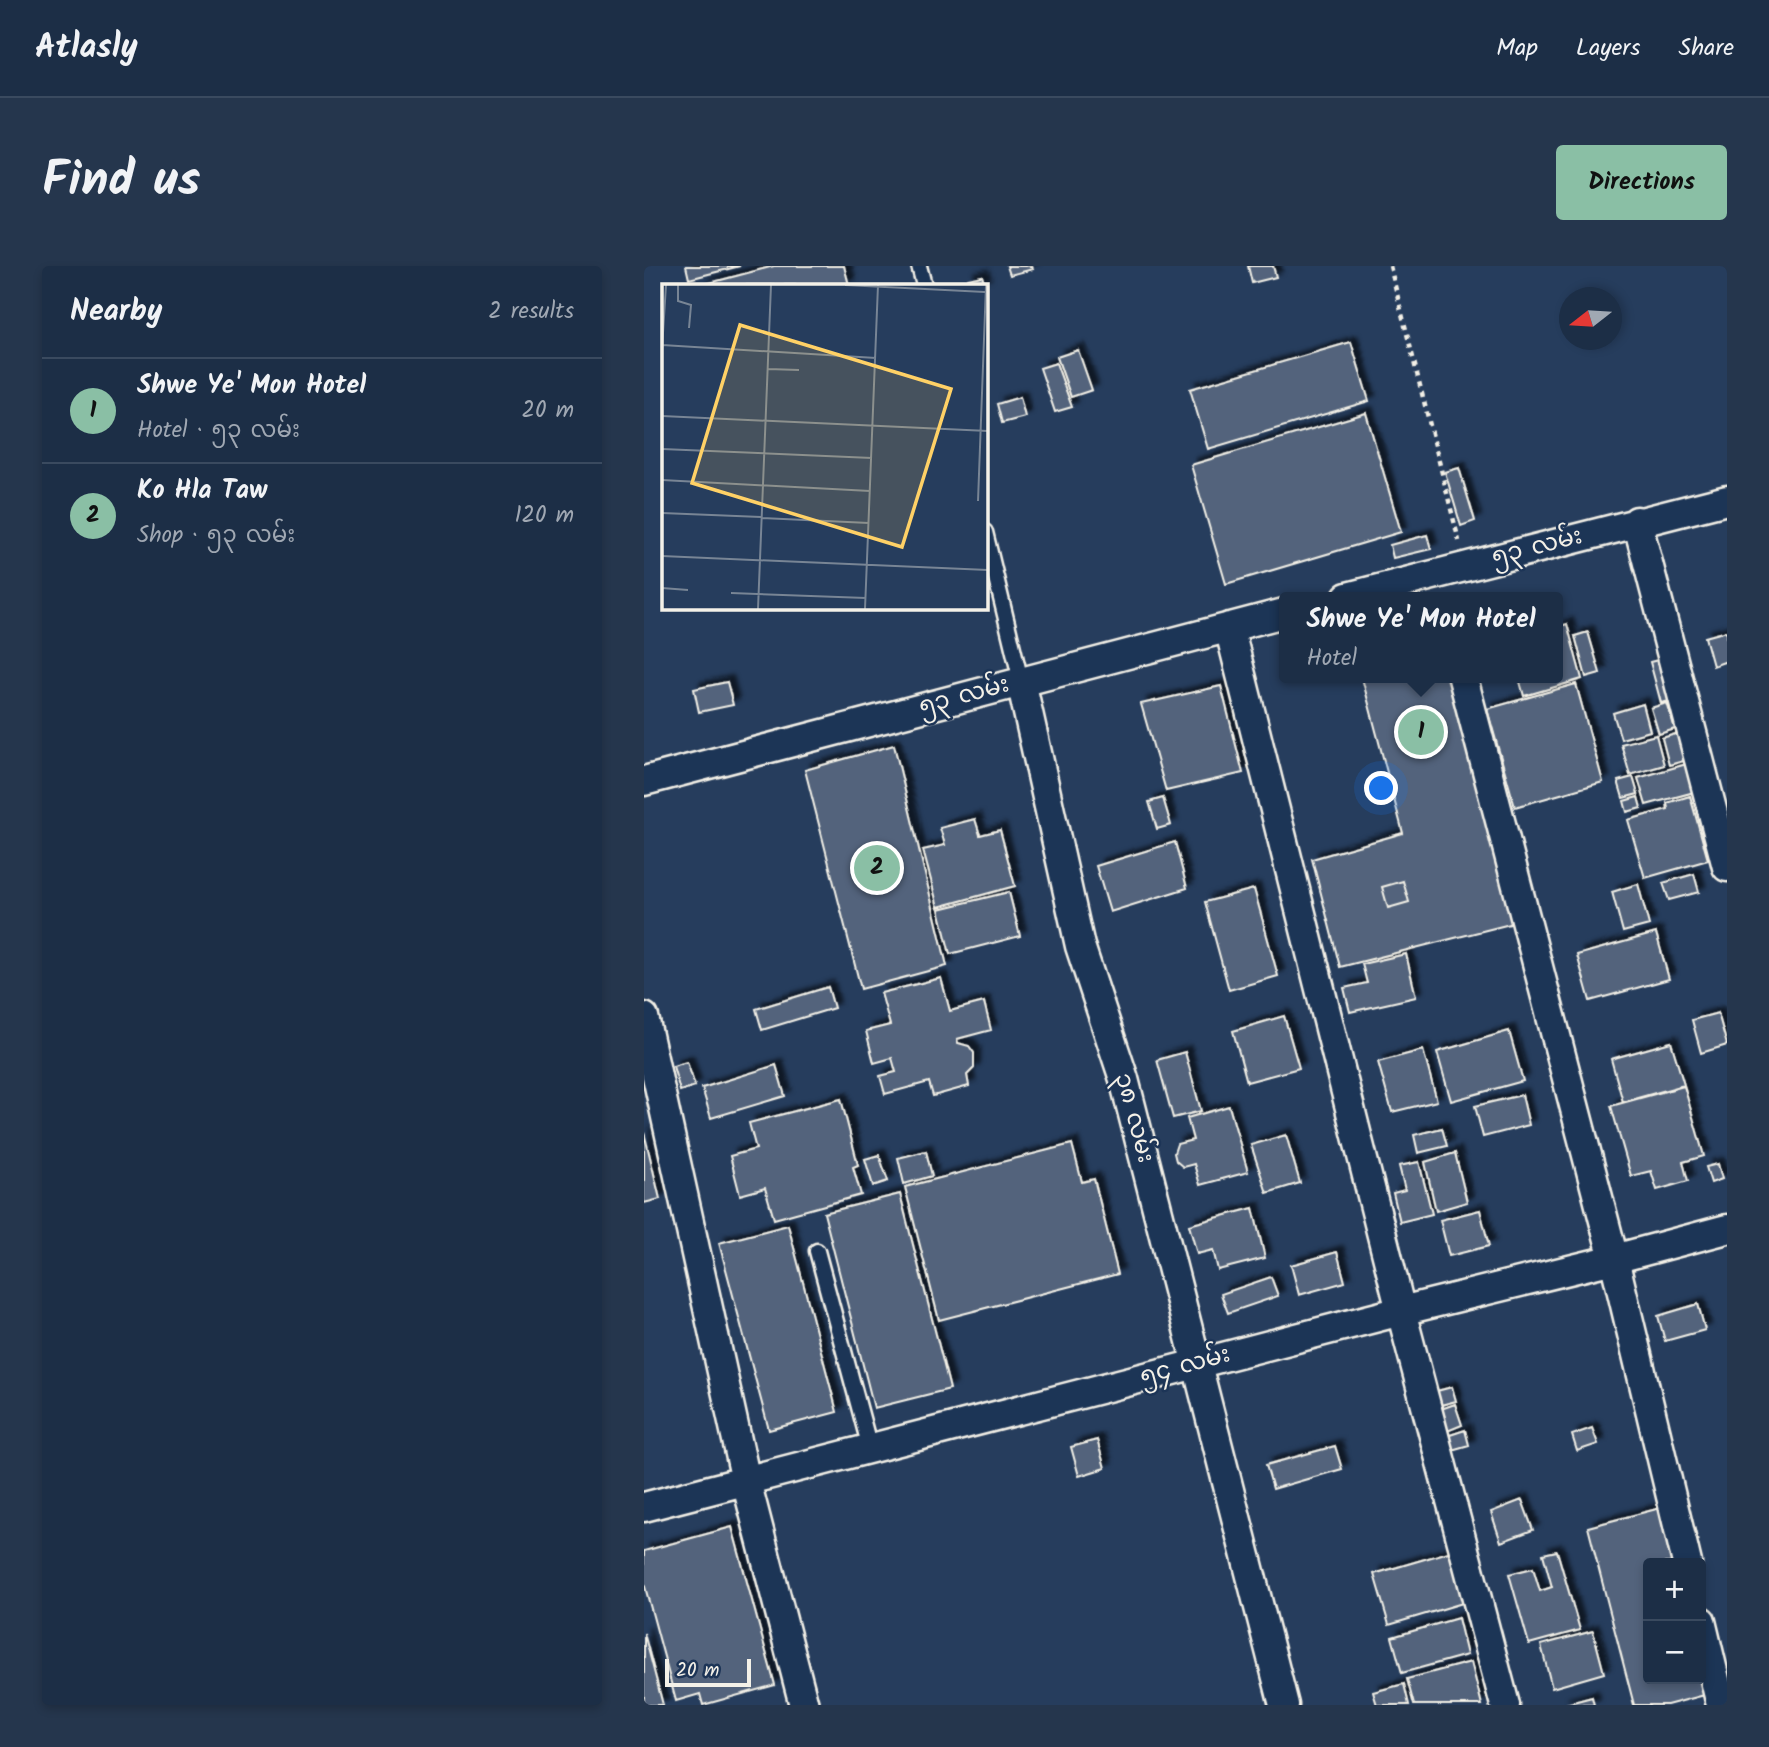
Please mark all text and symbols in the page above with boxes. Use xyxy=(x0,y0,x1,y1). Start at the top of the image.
text: Atlasly xyxy=(35,22,138,75)
text: Map xyxy=(1496,29,1538,68)
text: Layers xyxy=(1576,29,1640,68)
text: Share xyxy=(1678,29,1734,68)
text: Find us xyxy=(42,143,200,221)
button: Directions xyxy=(1556,145,1727,220)
inset map xyxy=(662,284,987,609)
north arrow xyxy=(1559,287,1622,350)
text: Nearby xyxy=(70,288,162,336)
text: 2 results xyxy=(488,294,574,330)
text: Shwe Ye' Mon Hotel xyxy=(137,365,366,407)
text: 1 xyxy=(90,393,96,429)
text: 20 m xyxy=(522,393,574,429)
text: Hotel · ၅၃ လမ်း xyxy=(137,413,300,449)
text: Ko Hla Taw xyxy=(137,470,268,512)
text: 2 xyxy=(86,498,100,534)
text: 120 m xyxy=(514,498,574,534)
street label: ၅၃ လမ်း xyxy=(1488,517,1586,577)
text: Shop · ၅၃ လမ်း xyxy=(137,518,295,554)
popup xyxy=(1279,592,1563,683)
text: Shwe Ye' Mon Hotel xyxy=(1306,599,1536,641)
text: Hotel xyxy=(1306,641,1357,677)
street label: ၅၃ လမ်း xyxy=(914,665,1014,727)
pin: 1 xyxy=(1398,706,1444,758)
your location xyxy=(1364,771,1398,805)
pin: 2 xyxy=(854,842,900,894)
street label: ၃၈ လမ်း xyxy=(1103,1069,1165,1167)
street label: ၅၄ လမ်း xyxy=(1135,1335,1235,1397)
map controls xyxy=(1643,1558,1706,1684)
button: + xyxy=(1643,1558,1706,1621)
button: − xyxy=(1643,1621,1706,1684)
scale bar xyxy=(665,1656,751,1688)
text: 20 m xyxy=(676,1656,719,1686)

